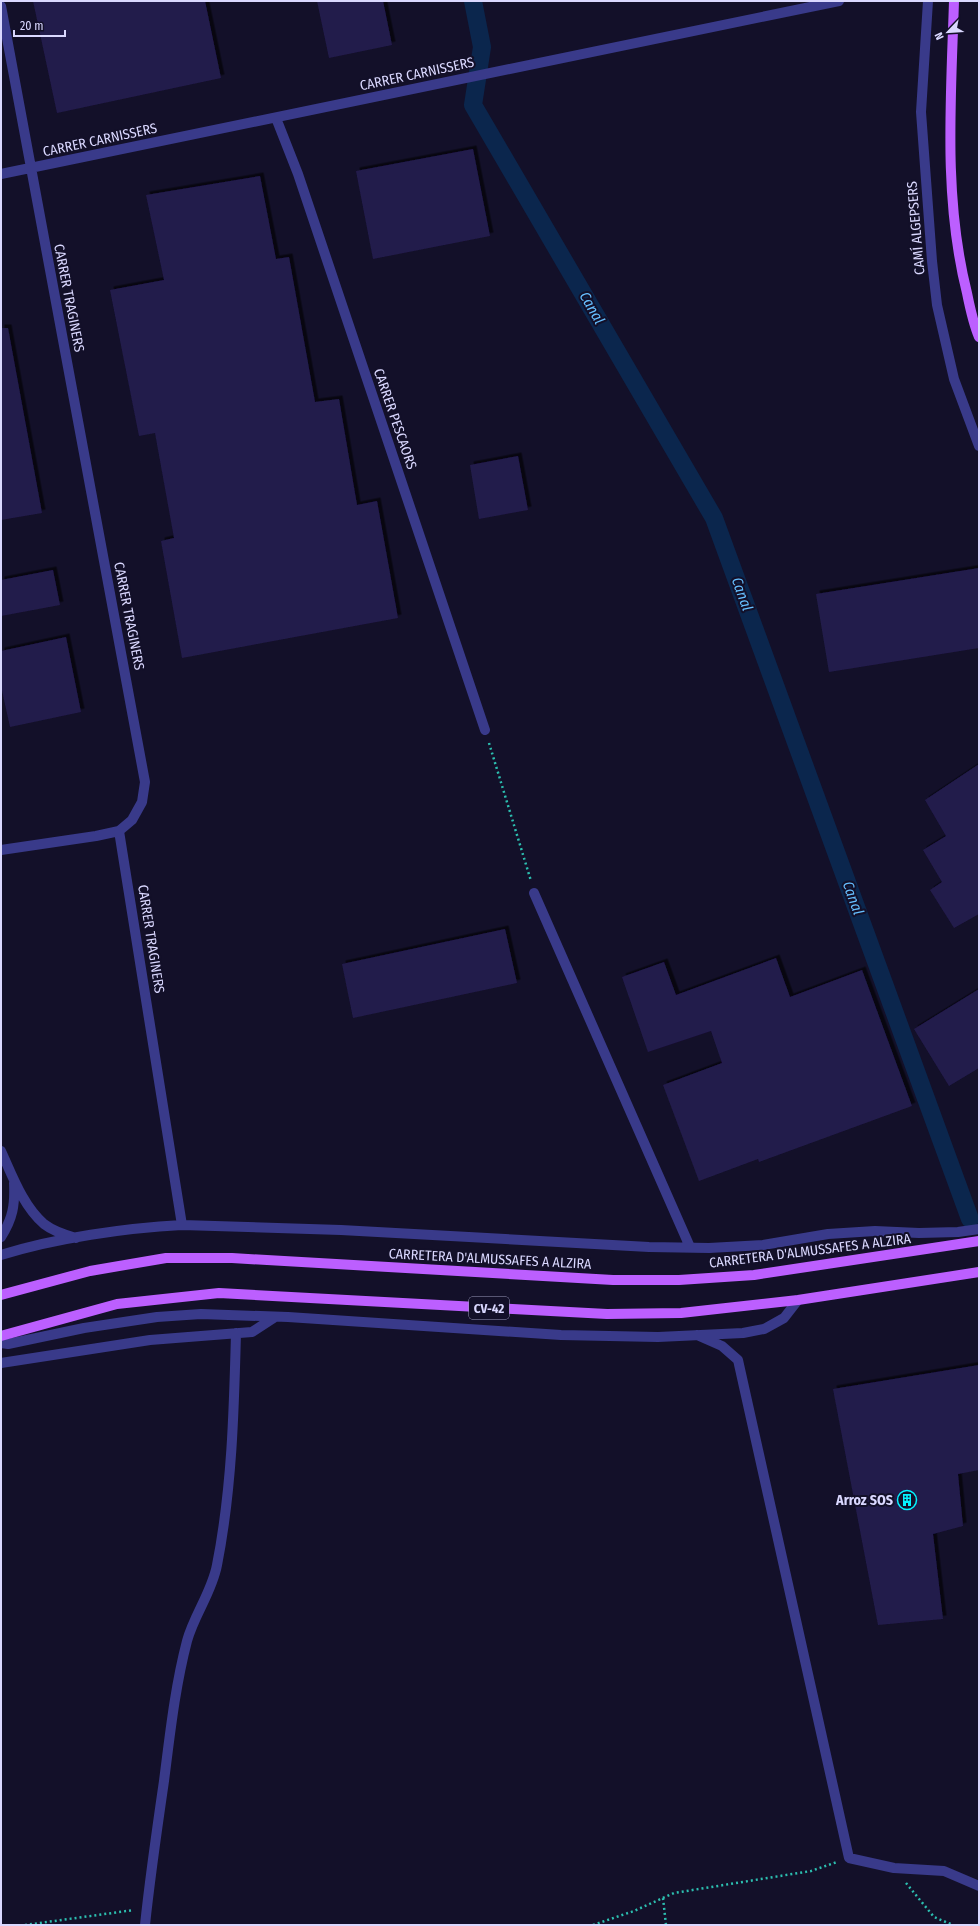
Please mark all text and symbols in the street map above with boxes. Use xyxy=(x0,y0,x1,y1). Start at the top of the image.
scale bar xyxy=(14,12,65,38)
north arrow xyxy=(928,12,968,52)
text: 20 m xyxy=(20,19,44,33)
text: N xyxy=(932,30,947,42)
street label: CARRER CARNISSERS xyxy=(358,54,476,94)
street label: CARRER CARNISSERS xyxy=(41,120,159,160)
street label: CAMÍ ALGEPSERS xyxy=(902,180,929,276)
street label: CARRER TRAGINERS xyxy=(50,242,88,354)
water label: Canal xyxy=(576,289,608,328)
street label: CARRER PESCAORS xyxy=(370,366,420,472)
street label: CARRER TRAGINERS xyxy=(110,560,148,672)
water label: Canal xyxy=(728,575,756,613)
water label: Canal xyxy=(839,879,867,917)
street label: CARRER TRAGINERS xyxy=(134,883,168,995)
street label: CARRETERA D'ALMUSSAFES A ALZIRA xyxy=(708,1230,912,1272)
street label: CARRETERA D'ALMUSSAFES A ALZIRA xyxy=(388,1245,592,1273)
road number: CV-42 xyxy=(469,1297,509,1319)
building icon: Arroz SOS xyxy=(896,1489,918,1511)
place label: Arroz SOS xyxy=(835,1492,893,1509)

